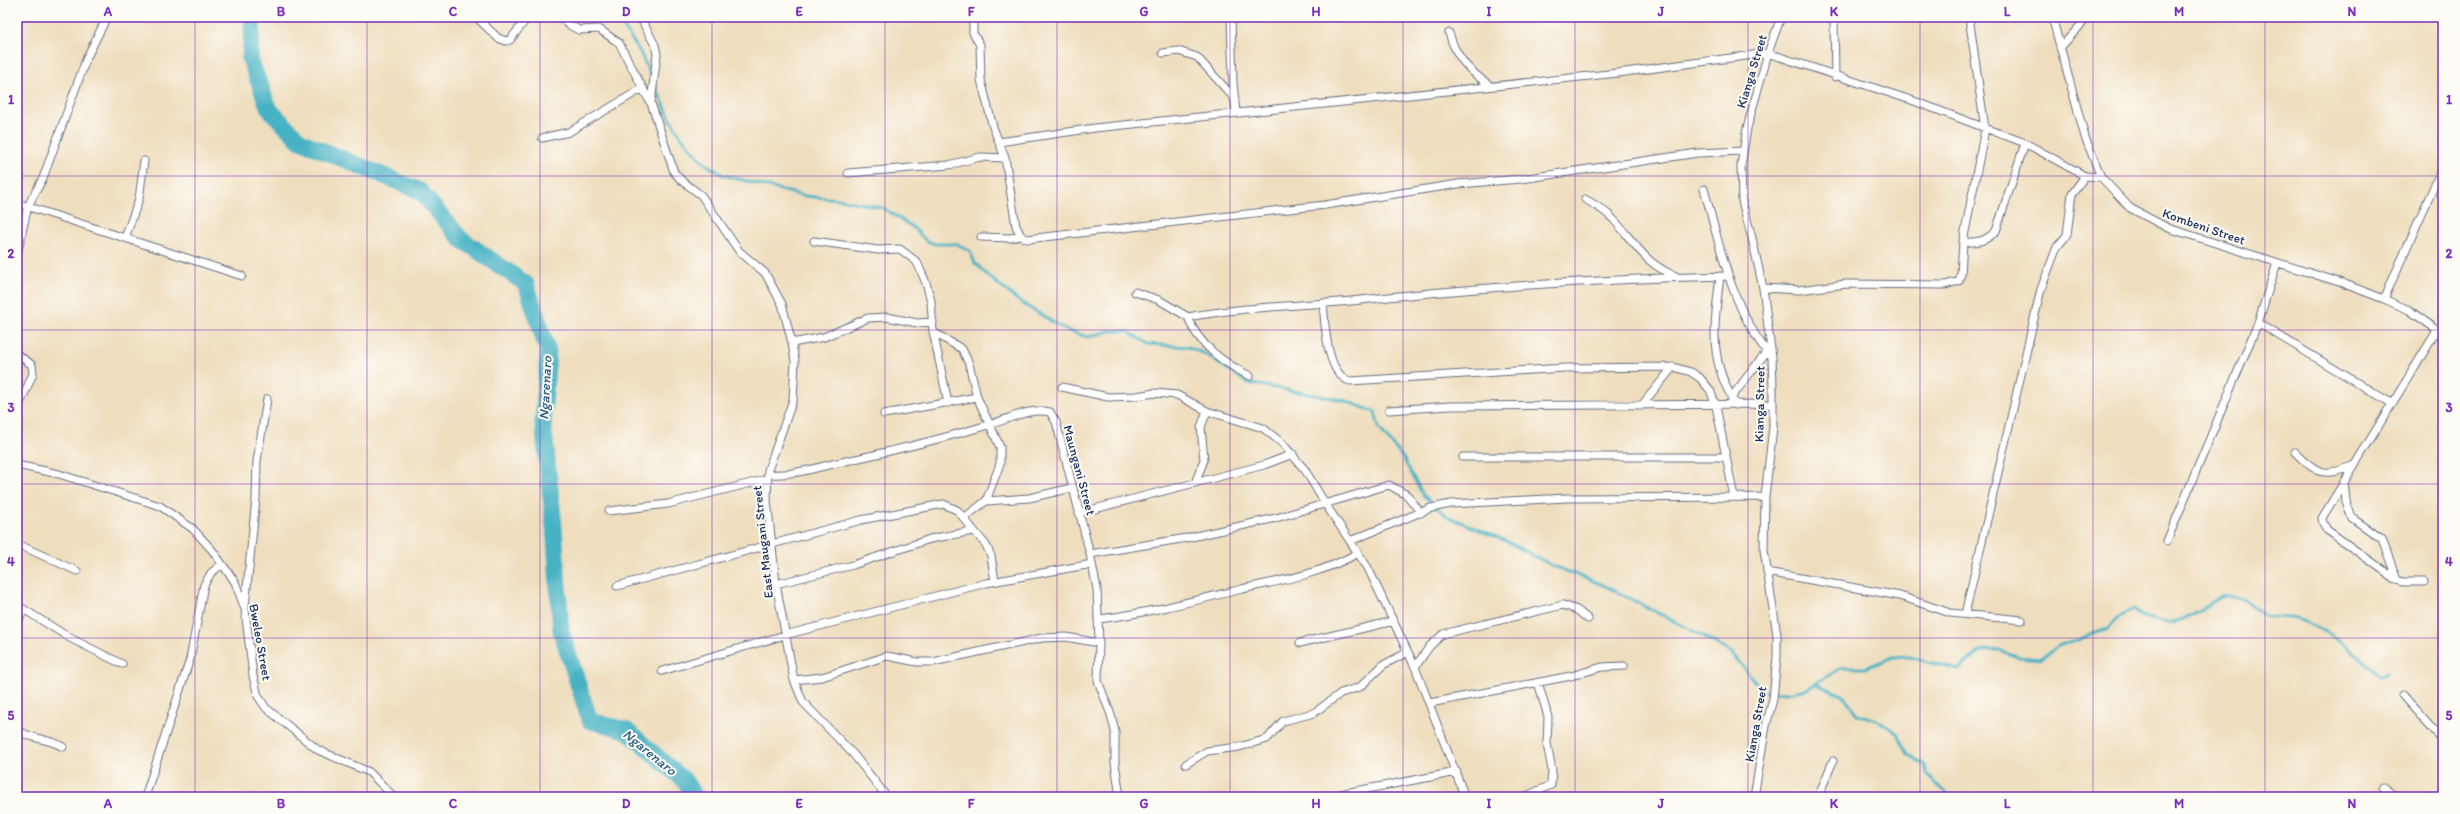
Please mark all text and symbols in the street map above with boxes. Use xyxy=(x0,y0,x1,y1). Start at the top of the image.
text: A xyxy=(103,4,113,19)
text: B xyxy=(277,4,286,19)
text: C xyxy=(449,4,458,19)
text: D xyxy=(622,4,631,19)
text: E xyxy=(795,4,803,19)
text: F xyxy=(968,4,975,19)
text: G xyxy=(1140,4,1149,19)
text: H xyxy=(1312,4,1321,19)
text: I xyxy=(1487,4,1492,19)
text: J xyxy=(1657,4,1665,19)
text: K xyxy=(1830,4,1839,19)
text: L xyxy=(2004,4,2011,19)
text: M xyxy=(2174,4,2184,19)
text: N xyxy=(2348,4,2357,19)
street label: Kianga Street xyxy=(1733,32,1770,110)
text: 1 xyxy=(8,92,14,107)
text: 1 xyxy=(2446,92,2452,107)
street label: Kombeni Street xyxy=(2160,205,2247,248)
text: 2 xyxy=(8,246,15,261)
text: 2 xyxy=(2446,246,2453,261)
water label: Ngarenaro xyxy=(535,355,556,420)
street label: Kianga Street xyxy=(1751,366,1768,442)
text: 3 xyxy=(7,400,15,415)
text: 3 xyxy=(2445,400,2453,415)
street label: Maungani Street xyxy=(1060,423,1099,517)
street label: East Maugani Street xyxy=(749,485,776,599)
text: 4 xyxy=(7,554,15,569)
text: 4 xyxy=(2445,554,2453,569)
street label: Bweleo Street xyxy=(246,603,275,682)
street label: Kianga Street xyxy=(1741,685,1770,763)
text: 5 xyxy=(8,708,15,723)
text: 5 xyxy=(2446,708,2453,723)
water label: Ngarenaro xyxy=(620,726,680,780)
text: A xyxy=(103,796,113,811)
text: B xyxy=(277,796,286,811)
text: C xyxy=(449,796,458,811)
text: D xyxy=(622,796,631,811)
text: E xyxy=(795,796,803,811)
text: F xyxy=(968,796,975,811)
text: G xyxy=(1140,796,1149,811)
text: H xyxy=(1312,796,1321,811)
text: I xyxy=(1487,796,1492,811)
text: J xyxy=(1657,796,1665,811)
text: K xyxy=(1830,796,1839,811)
text: L xyxy=(2004,796,2011,811)
text: M xyxy=(2174,796,2184,811)
text: N xyxy=(2348,796,2357,811)

